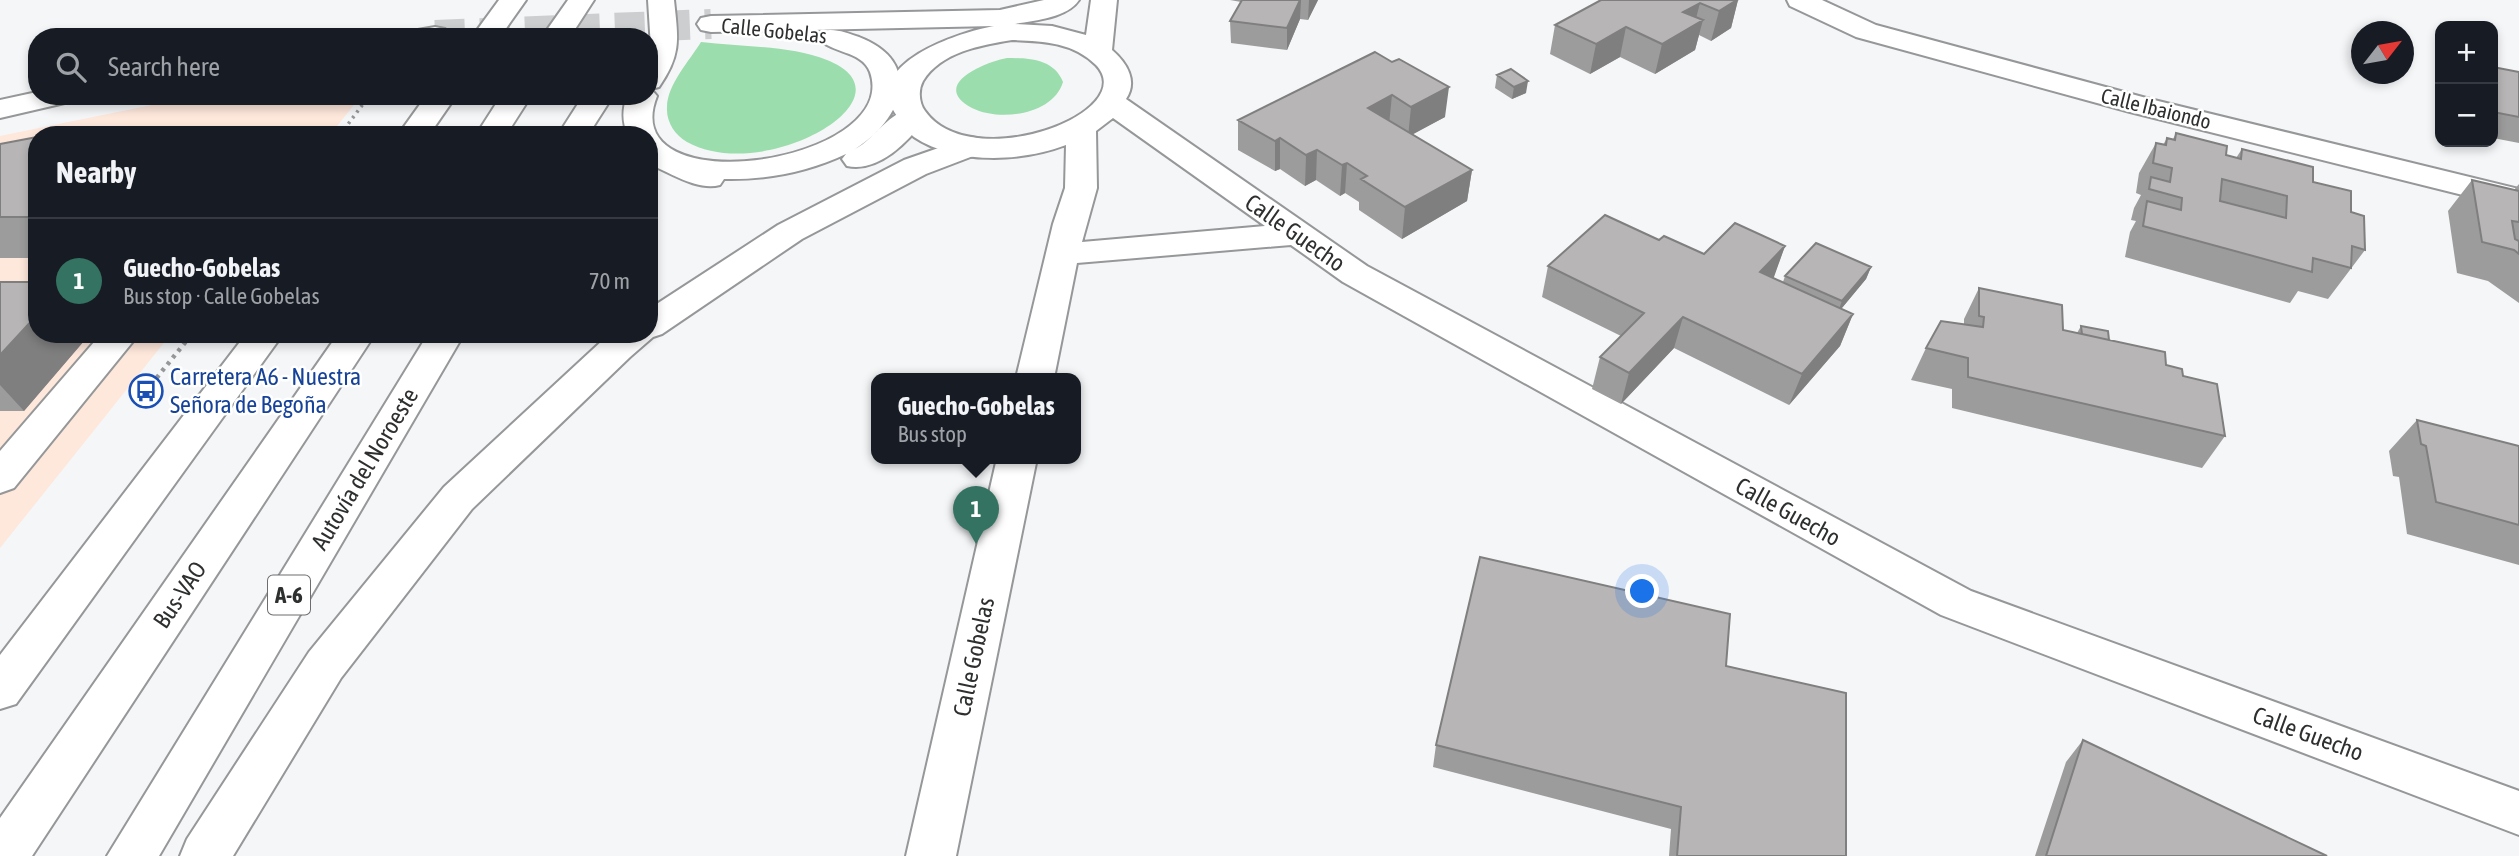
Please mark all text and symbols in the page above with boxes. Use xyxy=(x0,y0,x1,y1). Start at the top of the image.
street label: Calle Gobelas xyxy=(720,13,828,47)
north arrow xyxy=(2351,21,2414,84)
map controls xyxy=(2435,21,2498,147)
button: + xyxy=(2435,21,2498,84)
search box xyxy=(28,28,658,105)
icon: search xyxy=(52,48,90,86)
text: Search here xyxy=(108,52,220,82)
street label: Calle Ibaiondo xyxy=(2099,83,2214,133)
button: − xyxy=(2435,84,2498,147)
text: Nearby xyxy=(56,155,136,189)
street label: Calle Guecho xyxy=(1240,188,1350,277)
text: Guecho-Gobelas xyxy=(123,253,280,283)
text: 1 xyxy=(74,268,84,294)
text: 70 m xyxy=(589,268,630,294)
text: Bus stop · Calle Gobelas xyxy=(123,283,320,309)
place label: Carretera A6 - Nuestra Señora de Begoña xyxy=(170,363,361,418)
bus stop icon: Carretera A6 - Nuestra Señora de Begoña xyxy=(127,372,165,410)
popup xyxy=(871,373,1081,464)
street label: Autovía del Noroeste xyxy=(306,383,423,554)
text: Guecho-Gobelas xyxy=(897,391,1055,421)
text: Bus stop xyxy=(897,421,967,447)
street label: Calle Guecho xyxy=(1731,472,1845,551)
pin: 1 xyxy=(953,486,999,544)
street label: Bus-VAO xyxy=(148,556,212,633)
your location xyxy=(1625,574,1659,608)
road number: A-6 xyxy=(268,576,310,614)
street label: Calle Gobelas xyxy=(948,595,999,719)
street label: Calle Guecho xyxy=(2249,701,2367,766)

